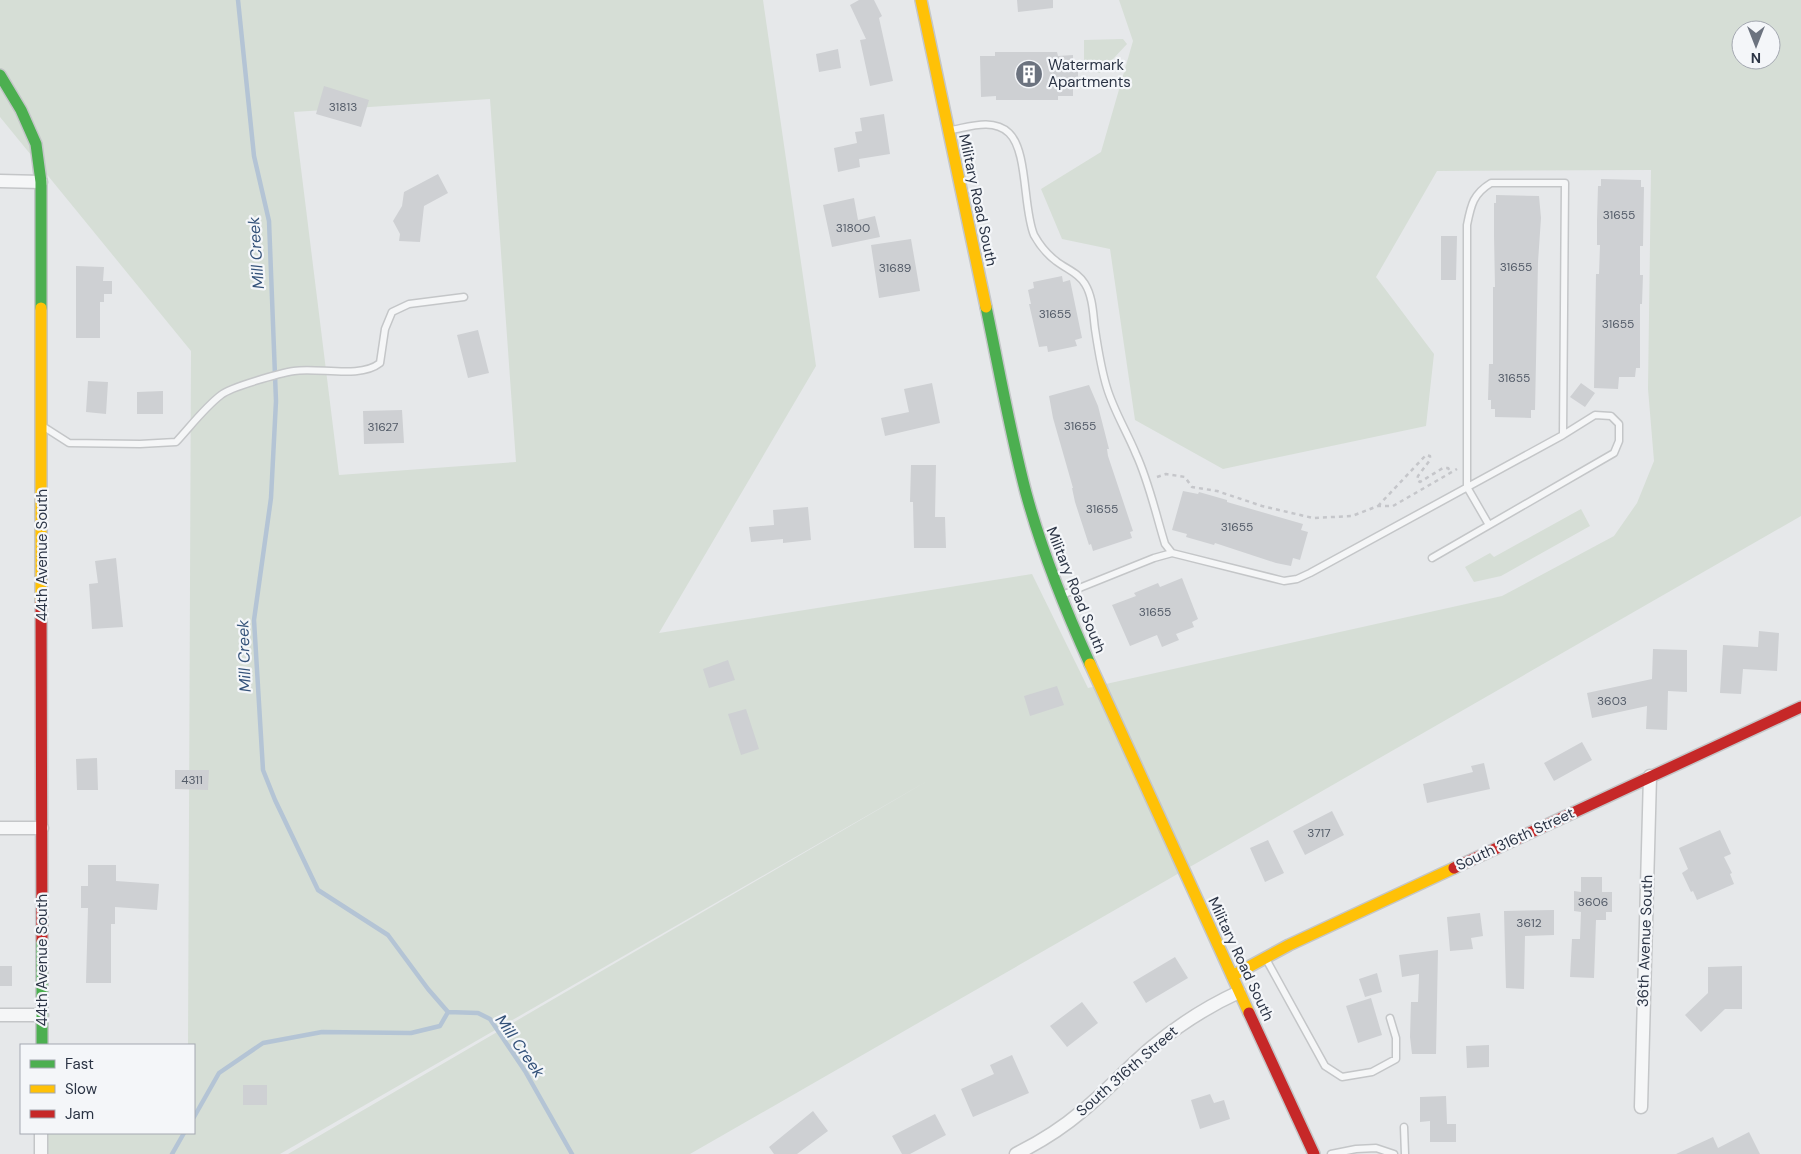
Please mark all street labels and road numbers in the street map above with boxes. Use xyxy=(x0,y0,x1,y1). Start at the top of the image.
street label: Military Road South xyxy=(954,132,1002,268)
street label: 44th Avenue South xyxy=(32,489,52,621)
street label: Military Road South xyxy=(1042,524,1110,656)
street label: South 316th Street xyxy=(1453,803,1578,875)
street label: 36th Avenue South xyxy=(1633,874,1657,1008)
street label: 44th Avenue South xyxy=(32,894,52,1026)
street label: Military Road South xyxy=(1203,894,1279,1024)
street label: South 316th Street xyxy=(1072,1021,1182,1121)

